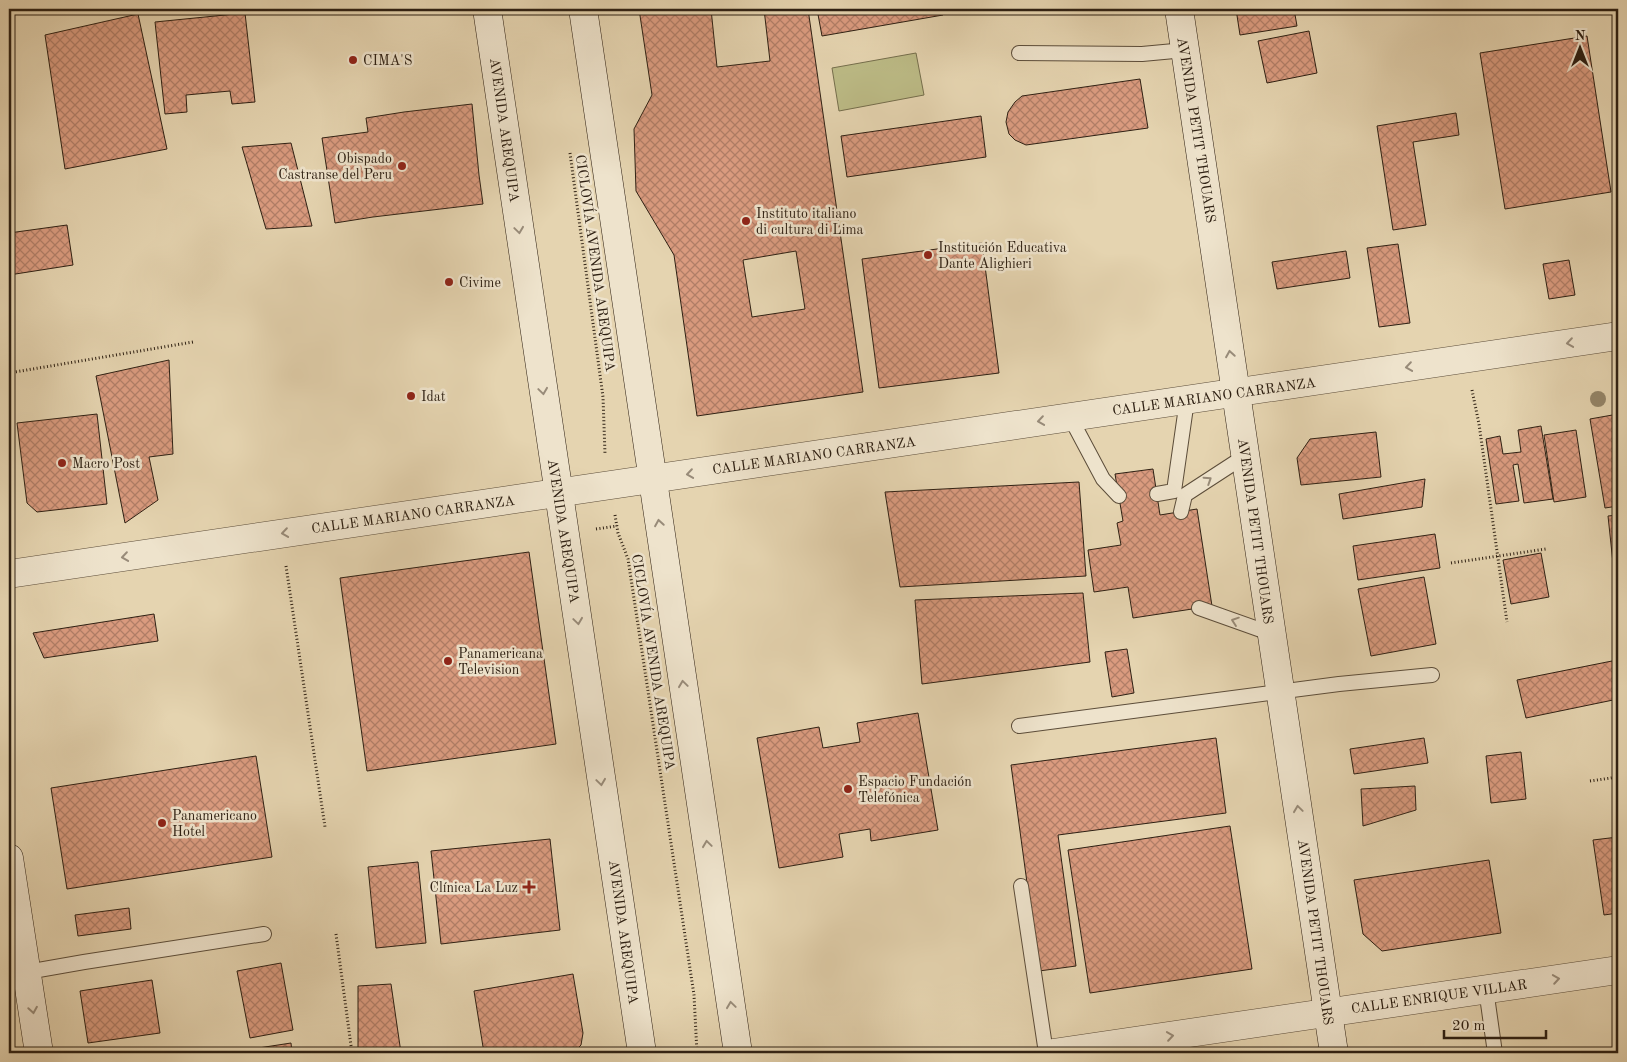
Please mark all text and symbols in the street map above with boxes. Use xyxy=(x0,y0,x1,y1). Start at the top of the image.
north arrow xyxy=(1554,22,1604,72)
text: N xyxy=(1575,29,1586,43)
street label: AVENIDA PETIT THOUARS xyxy=(1174,36,1218,224)
marker: CIMA'S xyxy=(347,54,359,66)
place label: CIMA'S xyxy=(363,54,412,68)
street label: AVENIDA AREQUIPA xyxy=(487,57,521,204)
place label: Obispado Castranse del Peru xyxy=(278,152,393,182)
street label: CICLOVÍA AVENIDA AREQUIPA xyxy=(573,153,620,373)
marker: Obispado Castranse del Peru xyxy=(396,160,408,172)
place label: Instituto italiano di cultura di Lima xyxy=(756,207,864,237)
marker: Instituto italiano di cultura di Lima xyxy=(740,215,752,227)
one-way arrow xyxy=(514,226,524,234)
place label: Institución Educativa Dante Alighieri xyxy=(938,241,1067,271)
marker: Institución Educativa Dante Alighieri xyxy=(922,249,934,261)
marker: Civime xyxy=(443,276,455,288)
place label: Civime xyxy=(459,276,501,290)
one-way arrow xyxy=(1566,337,1574,348)
one-way arrow xyxy=(1225,349,1236,357)
one-way arrow xyxy=(1405,361,1413,372)
street label: CALLE MARIANO CARRANZA xyxy=(1111,376,1317,418)
one-way arrow xyxy=(537,387,548,395)
marker: Idat xyxy=(405,390,417,402)
place label: Idat xyxy=(421,390,446,404)
one-way arrow xyxy=(1036,416,1045,426)
street label: CALLE MARIANO CARRANZA xyxy=(711,435,917,477)
street label: AVENIDA PETIT THOUARS xyxy=(1235,437,1275,625)
marker: Macro Post xyxy=(56,457,68,469)
place label: Macro Post xyxy=(72,457,140,471)
street label: AVENIDA AREQUIPA xyxy=(545,458,581,604)
one-way arrow xyxy=(685,468,694,478)
one-way arrow xyxy=(1203,477,1212,487)
street label: CALLE MARIANO CARRANZA xyxy=(310,494,516,536)
one-way arrow xyxy=(654,518,665,526)
one-way arrow xyxy=(281,528,290,538)
one-way arrow xyxy=(120,552,129,562)
street label: CICLOVÍA AVENIDA AREQUIPA xyxy=(629,552,680,772)
one-way arrow xyxy=(572,616,582,625)
one-way arrow xyxy=(1232,617,1240,627)
place label: Panamericana Television xyxy=(458,647,543,677)
marker: Panamericana Television xyxy=(442,655,454,667)
one-way arrow xyxy=(678,679,689,687)
place label: Espacio Fundación Telefónica xyxy=(858,775,972,805)
one-way arrow xyxy=(596,777,606,786)
marker: Espacio Fundación Telefónica xyxy=(842,783,854,795)
one-way arrow xyxy=(1293,804,1303,813)
place label: Panamericano Hotel xyxy=(172,809,257,839)
marker: Panamericano Hotel xyxy=(156,817,168,829)
street label: AVENIDA PETIT THOUARS xyxy=(1295,838,1335,1026)
one-way arrow xyxy=(702,840,712,849)
street label: AVENIDA AREQUIPA xyxy=(606,859,640,1006)
marker: Clínica La Luz xyxy=(522,880,536,894)
place label: Clínica La Luz xyxy=(430,881,518,895)
one-way arrow xyxy=(1553,974,1561,985)
street label: CALLE ENRIQUE VILLAR xyxy=(1350,978,1528,1016)
one-way arrow xyxy=(726,1001,736,1009)
one-way arrow xyxy=(27,1006,37,1015)
scale bar xyxy=(1444,1007,1547,1039)
text: 20 m xyxy=(1452,1019,1486,1034)
one-way arrow xyxy=(1167,1031,1175,1042)

